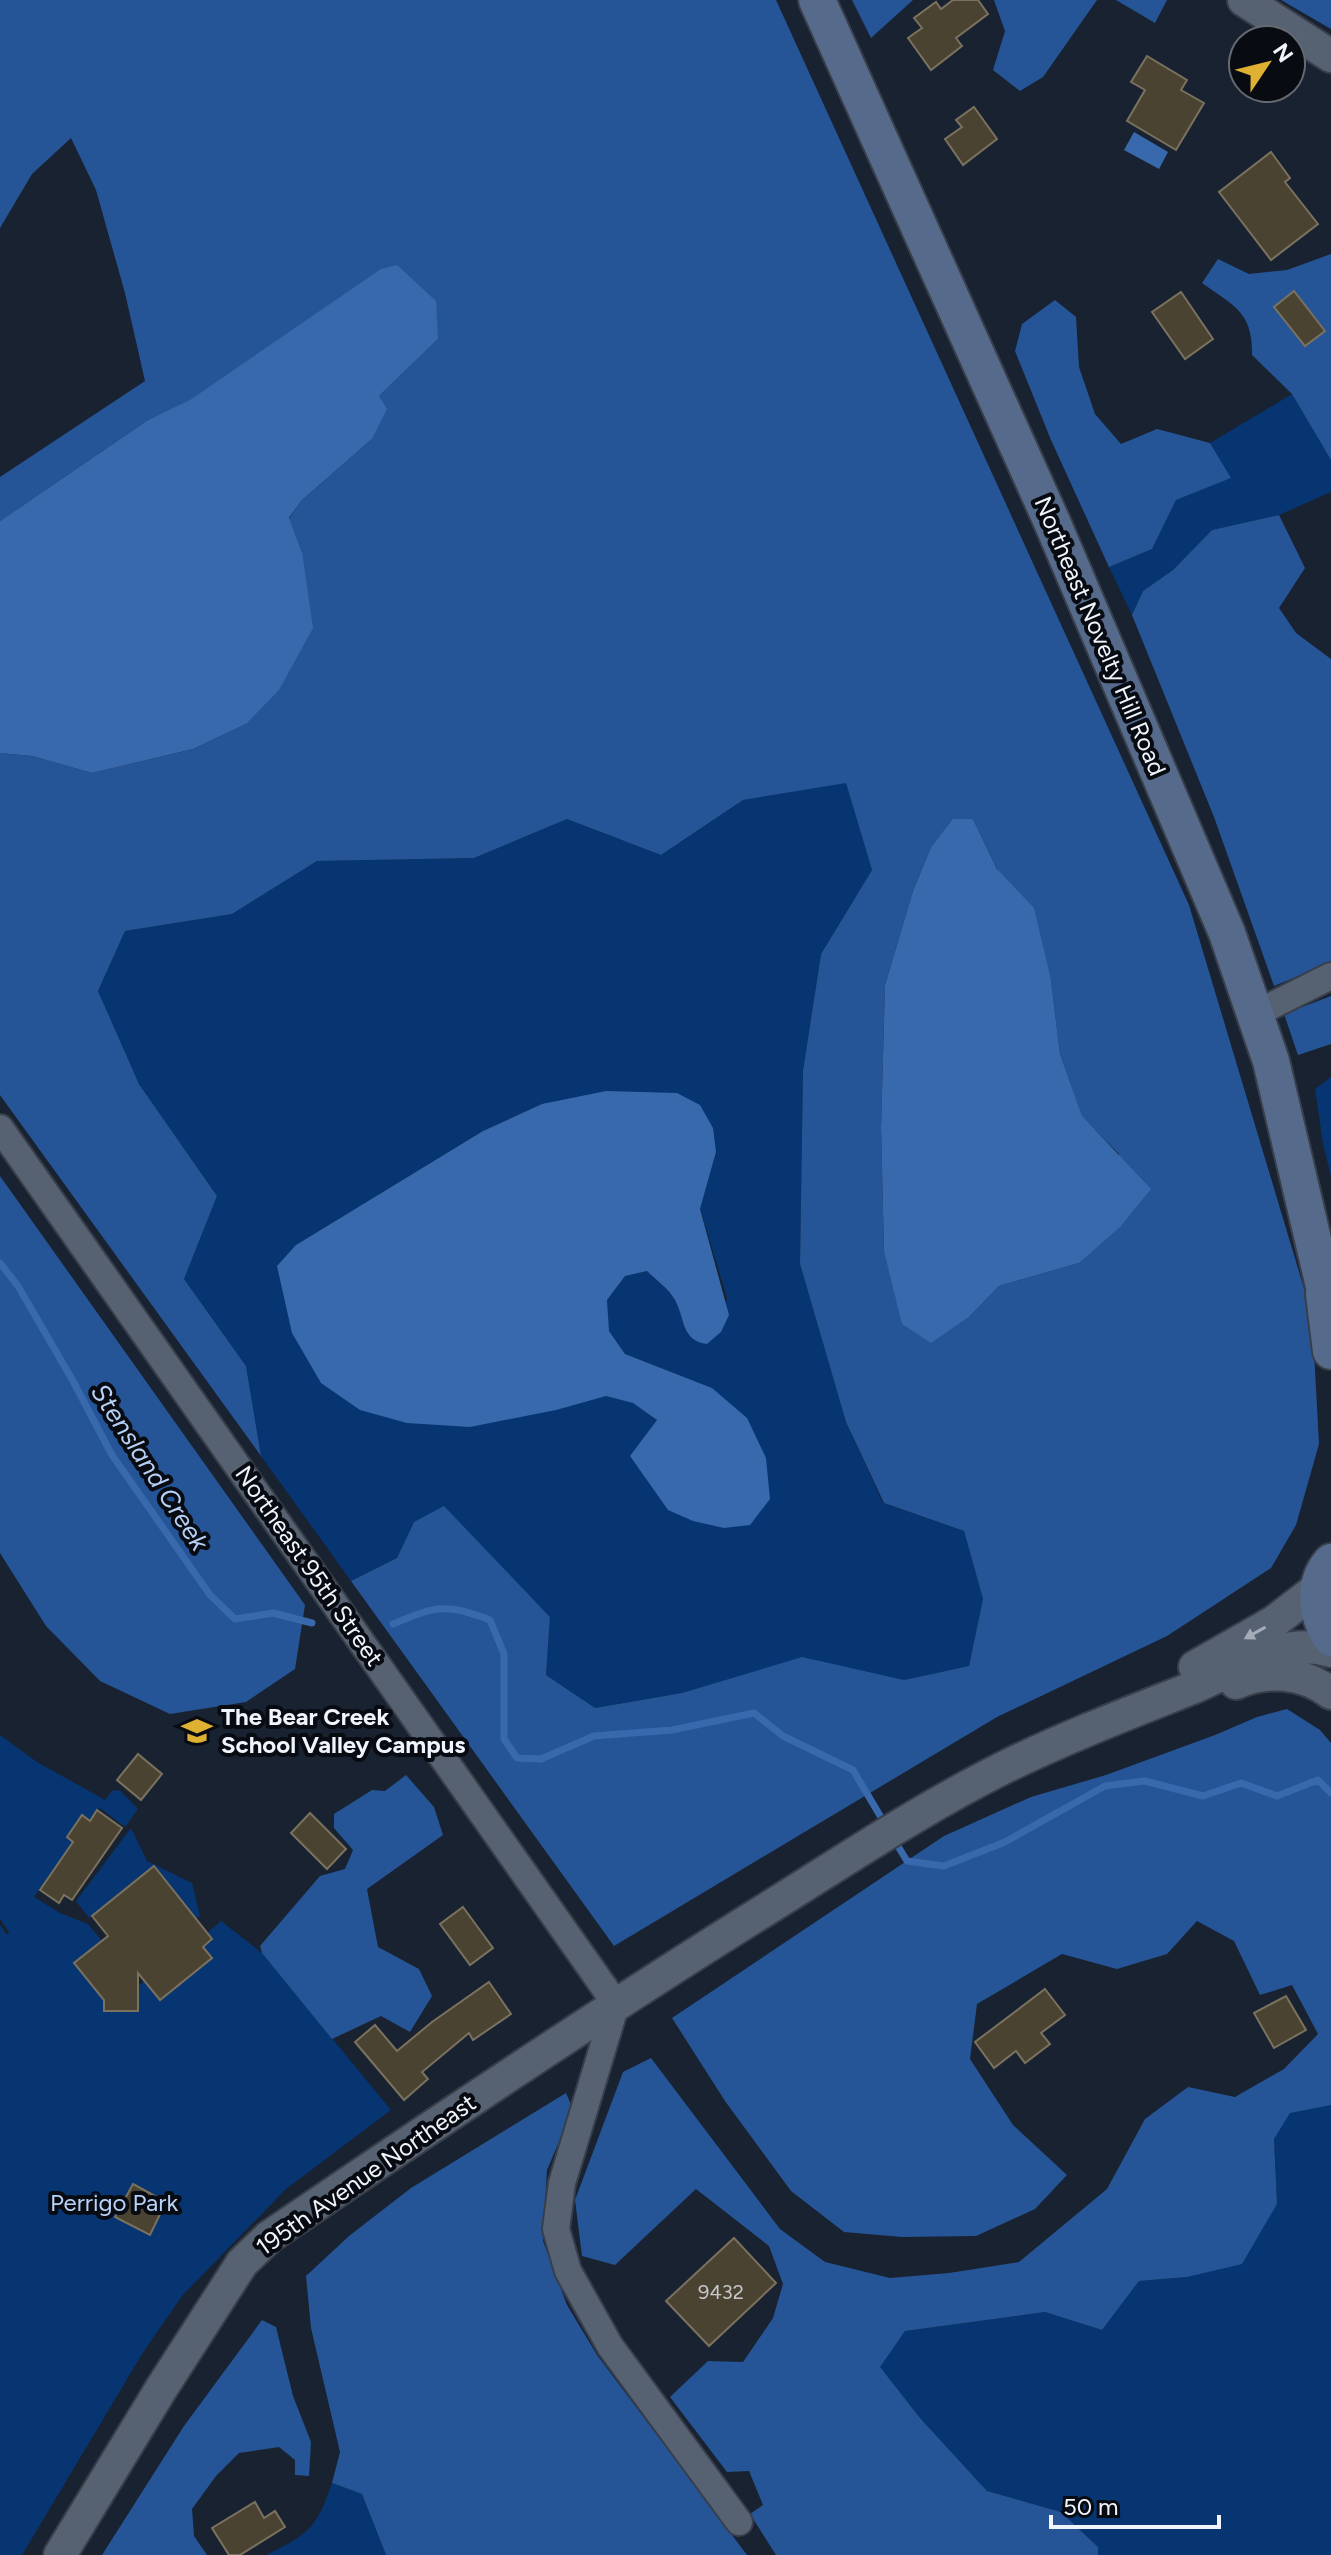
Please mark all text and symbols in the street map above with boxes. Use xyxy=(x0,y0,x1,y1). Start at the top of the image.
north arrow xyxy=(1227,24,1307,104)
text: N xyxy=(1267,38,1299,68)
street label: Northeast Novelty Hill Road xyxy=(1028,492,1172,780)
water label: Stensland Creek xyxy=(84,1377,217,1558)
street label: Northeast 95th Street xyxy=(229,1460,389,1671)
one-way arrow xyxy=(1244,1626,1266,1640)
place label: The Bear Creek School Valley Campus xyxy=(221,1702,466,1759)
school or university icon: The Bear Creek School Valley Campus xyxy=(180,1714,214,1748)
street label: 195th Avenue Northeast xyxy=(250,2088,481,2261)
park label: Perrigo Park xyxy=(50,2188,178,2217)
house number: 9432 xyxy=(698,2280,744,2304)
scale bar xyxy=(1051,2479,1219,2529)
text: 50 m xyxy=(1063,2492,1119,2521)

